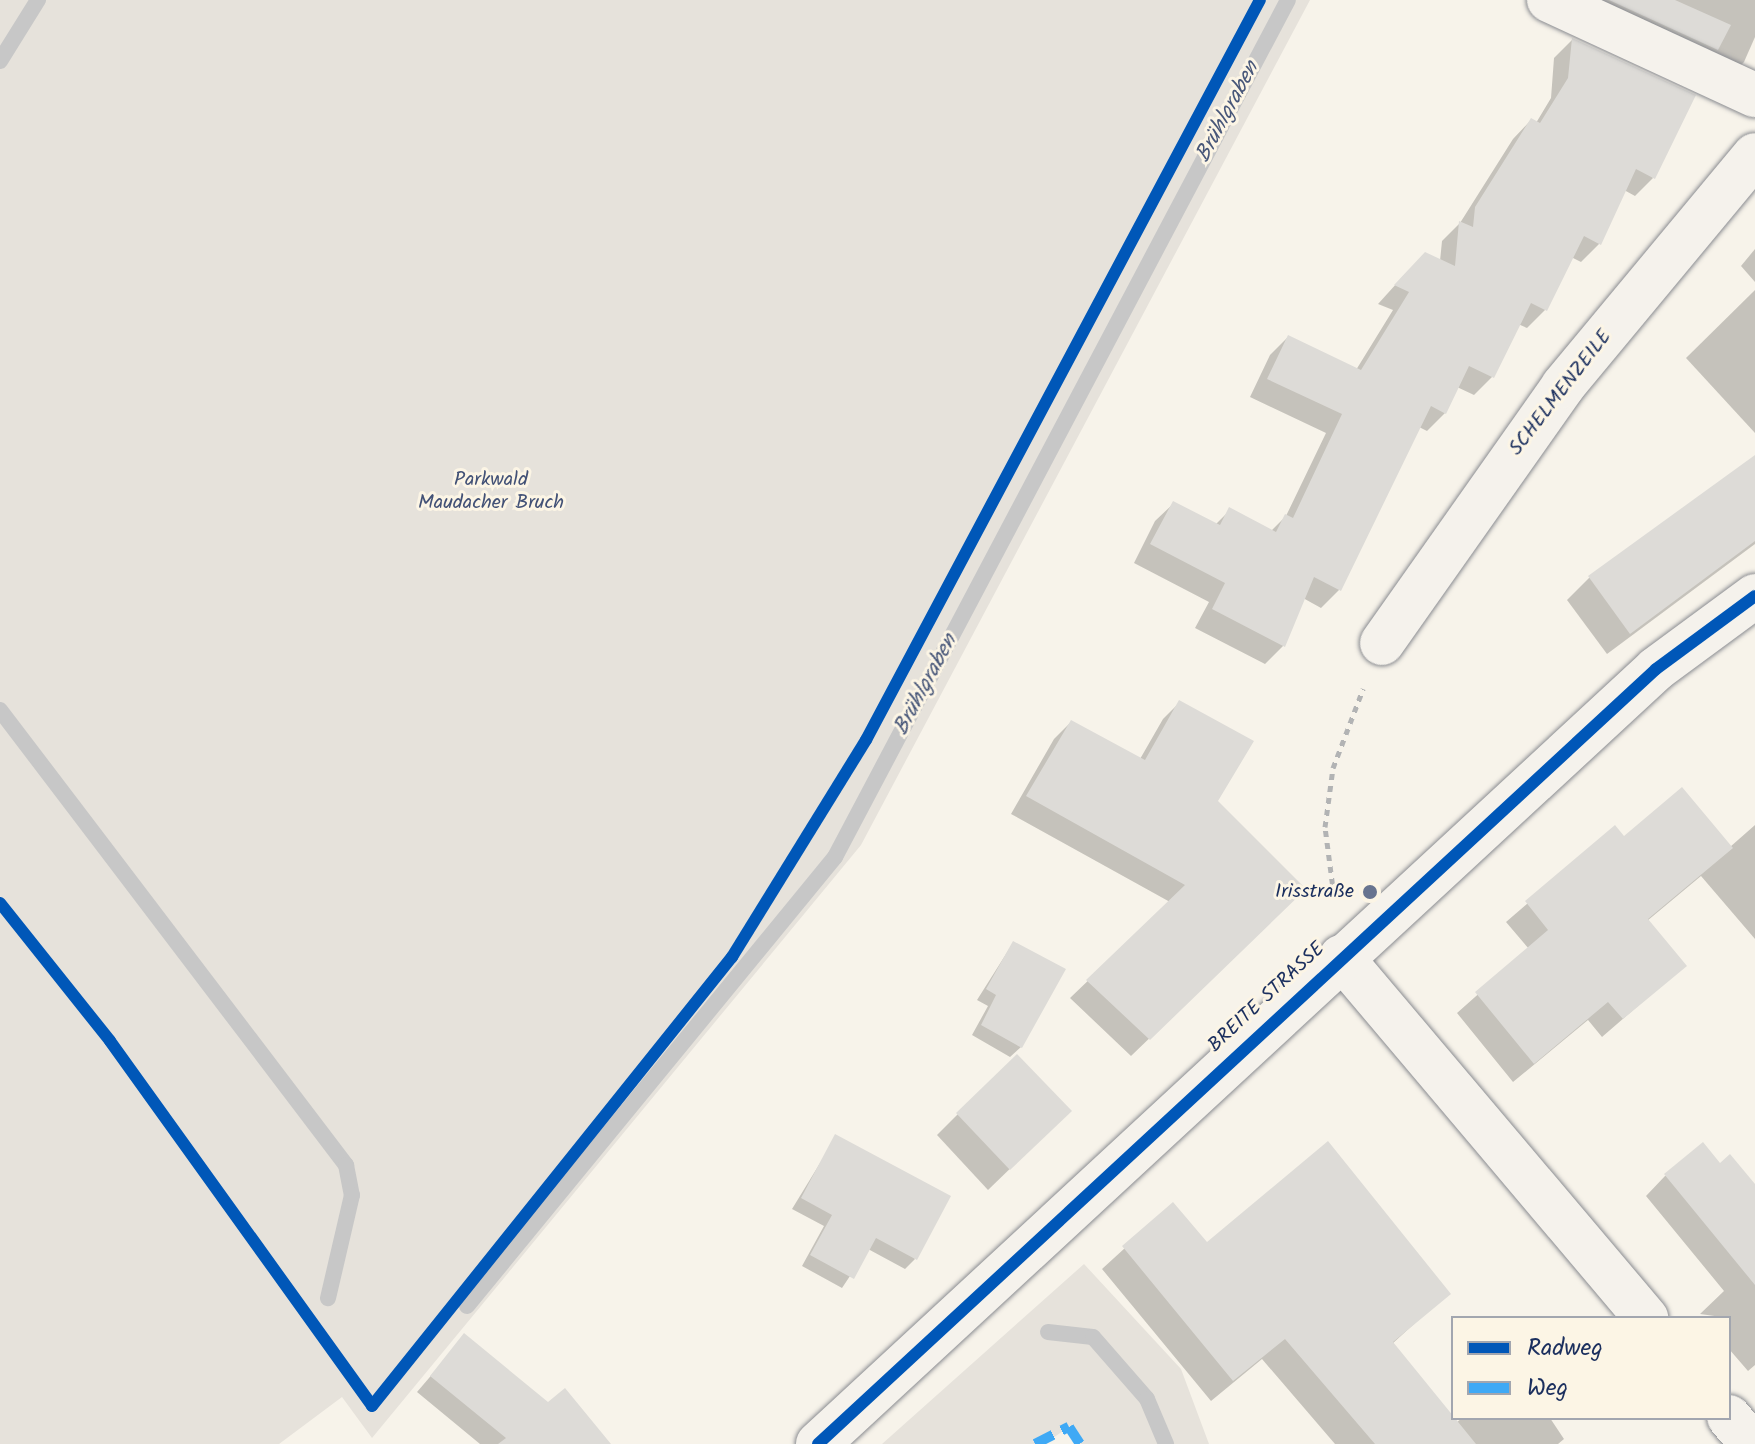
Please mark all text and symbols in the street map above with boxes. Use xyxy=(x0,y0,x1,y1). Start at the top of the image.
water label: Brühlgraben xyxy=(1190,57,1266,167)
street label: SCHELMENZEILE xyxy=(1505,326,1617,460)
park label: Parkwald Maudacher Bruch xyxy=(418,469,564,516)
water label: Brühlgraben xyxy=(888,630,964,740)
place label: Irisstraße xyxy=(1275,880,1354,904)
marker: Irisstraße xyxy=(1361,883,1379,901)
street label: BREITE STRASSE xyxy=(1204,938,1330,1058)
legend xyxy=(1451,1316,1731,1420)
text: Radweg xyxy=(1527,1329,1603,1368)
text: Weg xyxy=(1527,1369,1568,1408)

